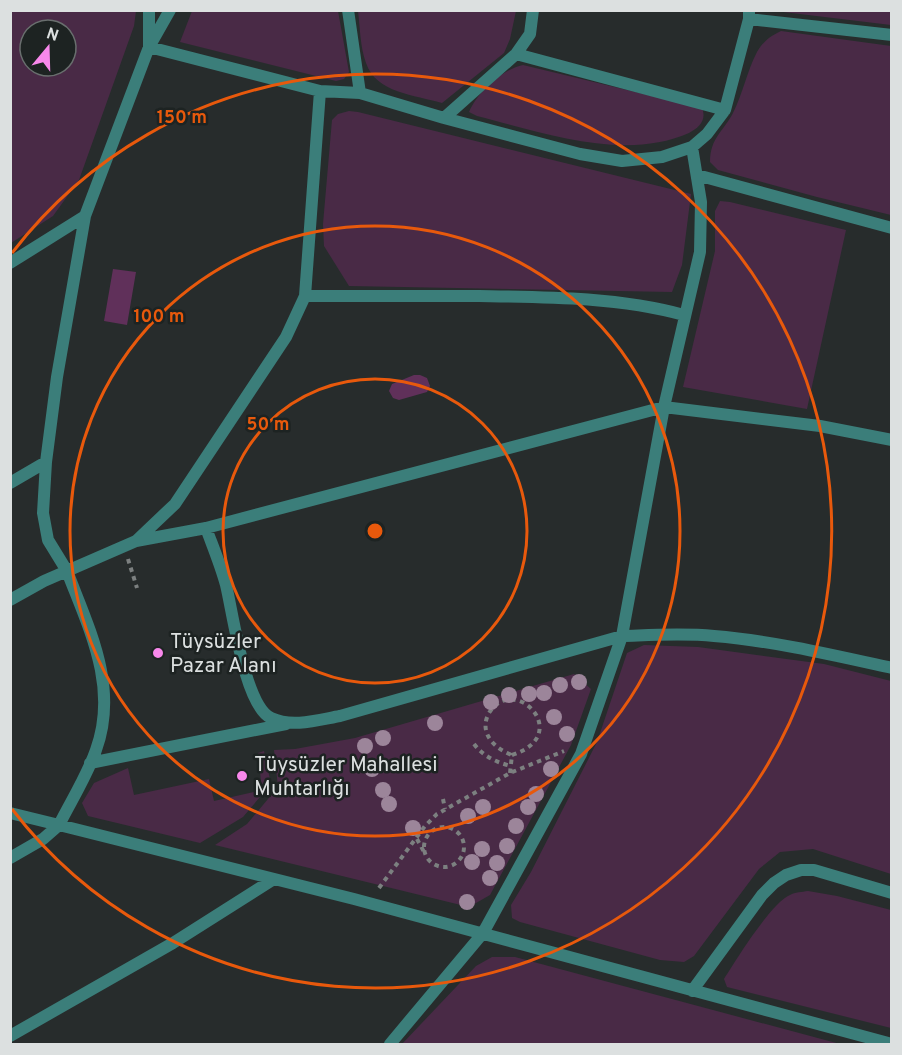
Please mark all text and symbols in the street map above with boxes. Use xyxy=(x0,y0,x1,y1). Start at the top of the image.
north arrow xyxy=(18,18,78,78)
text: N xyxy=(44,24,61,47)
text: 150 m xyxy=(157,107,207,130)
text: 100 m xyxy=(133,306,185,329)
text: 50 m xyxy=(246,414,290,437)
centre of rings xyxy=(365,521,385,541)
place label: Tüysüzler Pazar Alanı xyxy=(170,629,277,680)
marker: Tüysüzler Pazar Alanı xyxy=(151,646,165,660)
place label: Tüysüzler Mahallesi Muhtarlığı xyxy=(254,752,438,803)
marker: Tüysüzler Mahallesi Muhtarlığı xyxy=(235,769,249,783)

